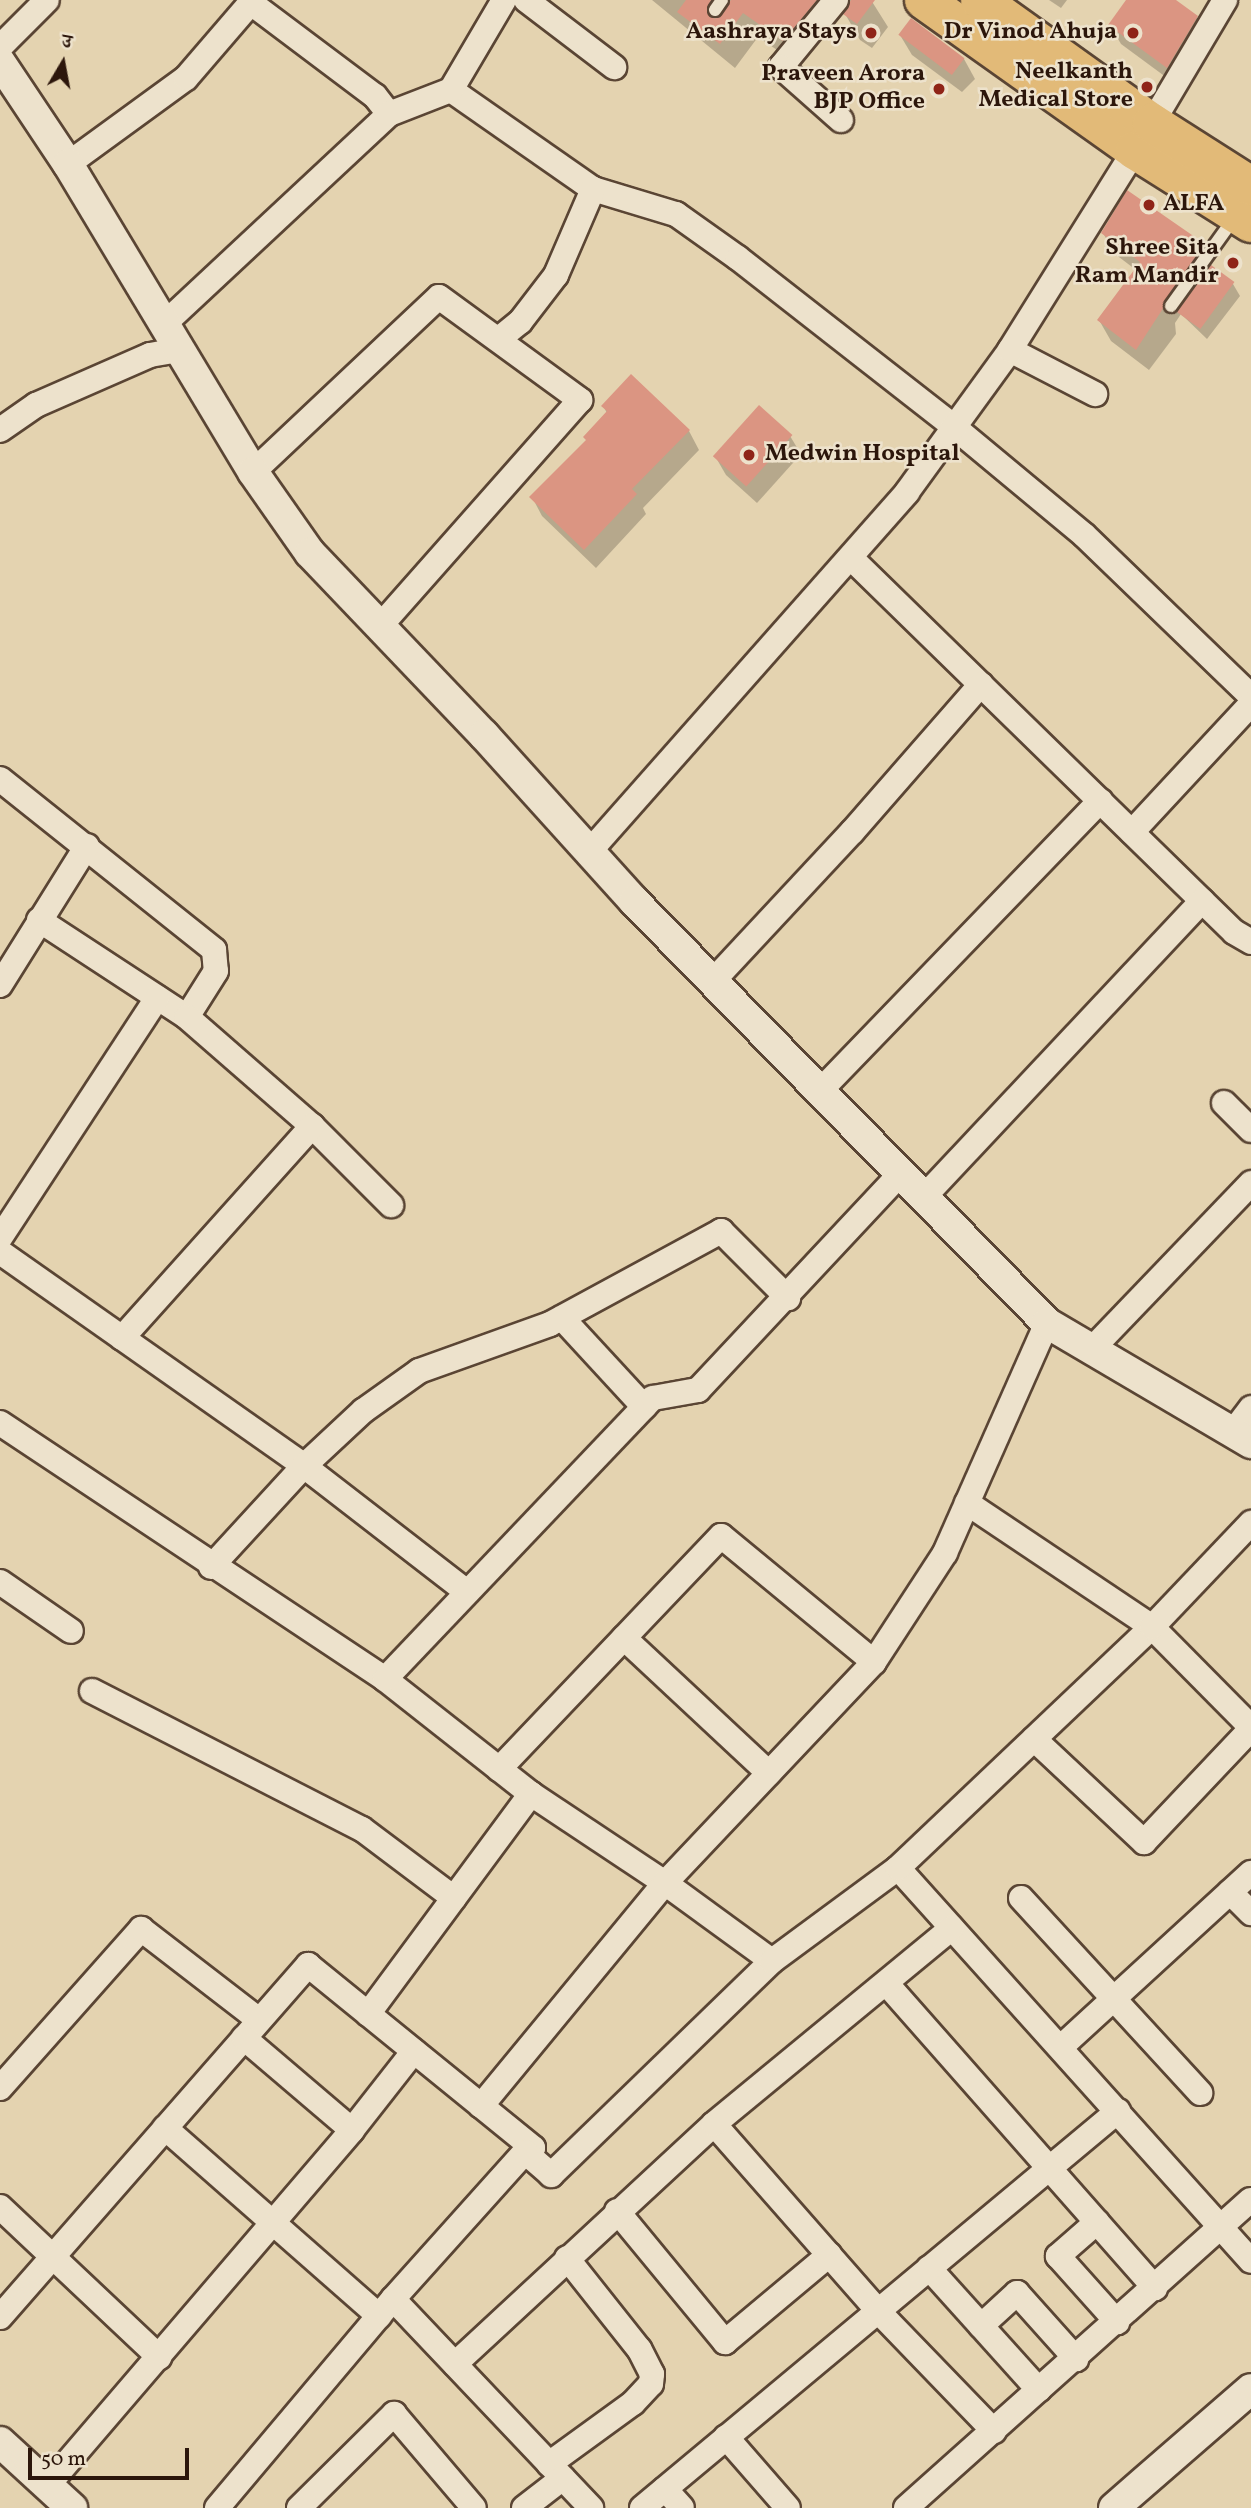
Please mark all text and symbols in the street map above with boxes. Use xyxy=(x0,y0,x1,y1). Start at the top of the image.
place label: Aashraya Stays xyxy=(686,19,857,47)
place label: Dr Vinod Ahuja xyxy=(943,19,1117,47)
marker: Dr Vinod Ahuja xyxy=(1123,23,1143,43)
marker: Aashraya Stays xyxy=(863,25,879,41)
north arrow xyxy=(28,28,98,98)
text: उ xyxy=(60,29,74,56)
place label: Neelkanth Medical Store xyxy=(978,59,1133,115)
place label: Praveen Arora BJP Office xyxy=(761,61,925,117)
marker: Neelkanth Medical Store xyxy=(1139,79,1155,95)
marker: Praveen Arora BJP Office xyxy=(931,81,947,97)
place label: ALFA xyxy=(1163,191,1224,219)
marker: ALFA xyxy=(1141,197,1157,213)
place label: Shree Sita Ram Mandir xyxy=(1075,235,1219,291)
marker: Shree Sita Ram Mandir xyxy=(1225,255,1241,271)
place label: Medwin Hospital xyxy=(765,441,960,469)
marker: Medwin Hospital xyxy=(739,445,759,465)
scale bar xyxy=(32,2434,192,2478)
text: 50 m xyxy=(41,2445,86,2474)

